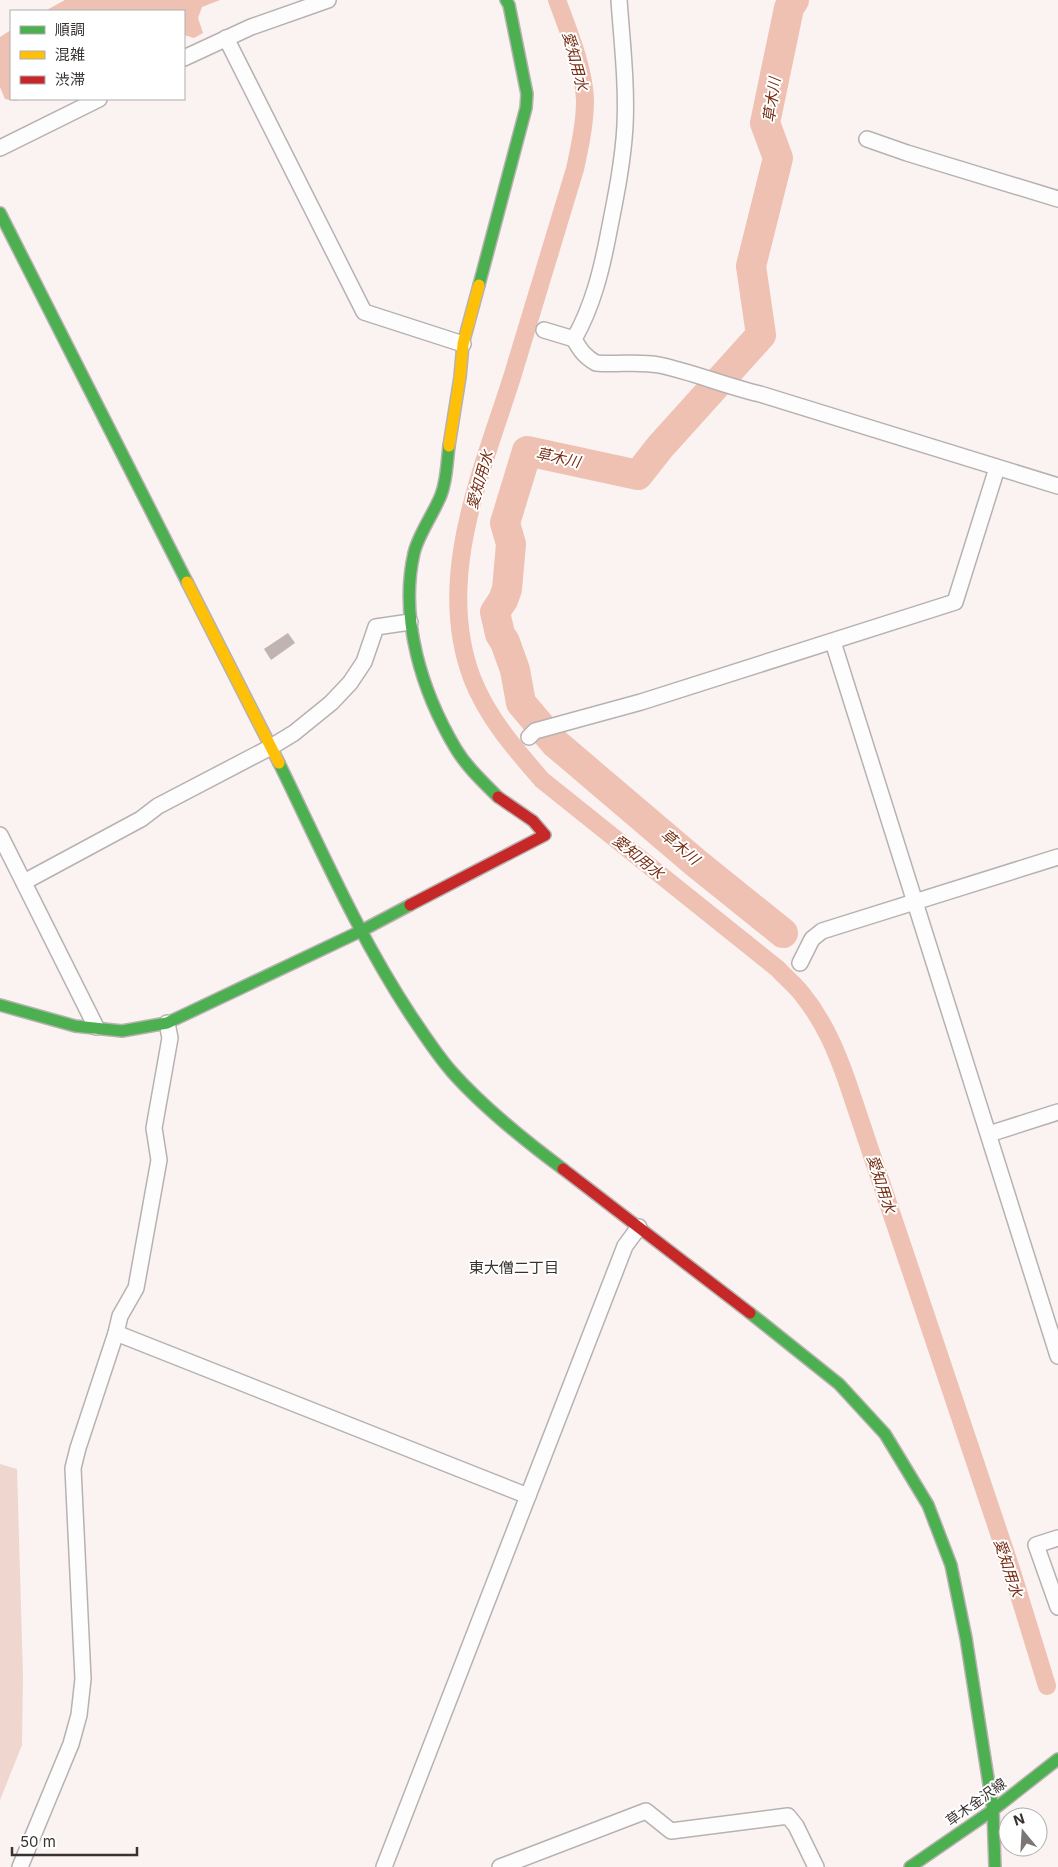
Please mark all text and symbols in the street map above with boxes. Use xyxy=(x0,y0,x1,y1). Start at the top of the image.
legend xyxy=(10,10,185,100)
text: 順調 xyxy=(55,20,85,39)
water label: 愛知用水 xyxy=(559,29,593,94)
text: 混雑 xyxy=(55,45,85,64)
text: 渋滞 xyxy=(55,70,85,89)
water label: 草木川 xyxy=(759,74,784,124)
water label: 草木川 xyxy=(534,444,584,472)
water label: 愛知用水 xyxy=(462,446,497,511)
water label: 草木川 xyxy=(657,825,705,870)
water label: 愛知用水 xyxy=(609,830,669,884)
water label: 愛知用水 xyxy=(863,1152,900,1217)
district label: 東大僧二丁目 xyxy=(469,1258,559,1277)
water label: 愛知用水 xyxy=(990,1536,1027,1601)
street label: 草木金沢線 xyxy=(942,1774,1009,1829)
north arrow xyxy=(998,1807,1048,1857)
text: N xyxy=(1011,1809,1027,1829)
scale bar xyxy=(12,1824,138,1856)
text: 50 m xyxy=(20,1832,56,1851)

